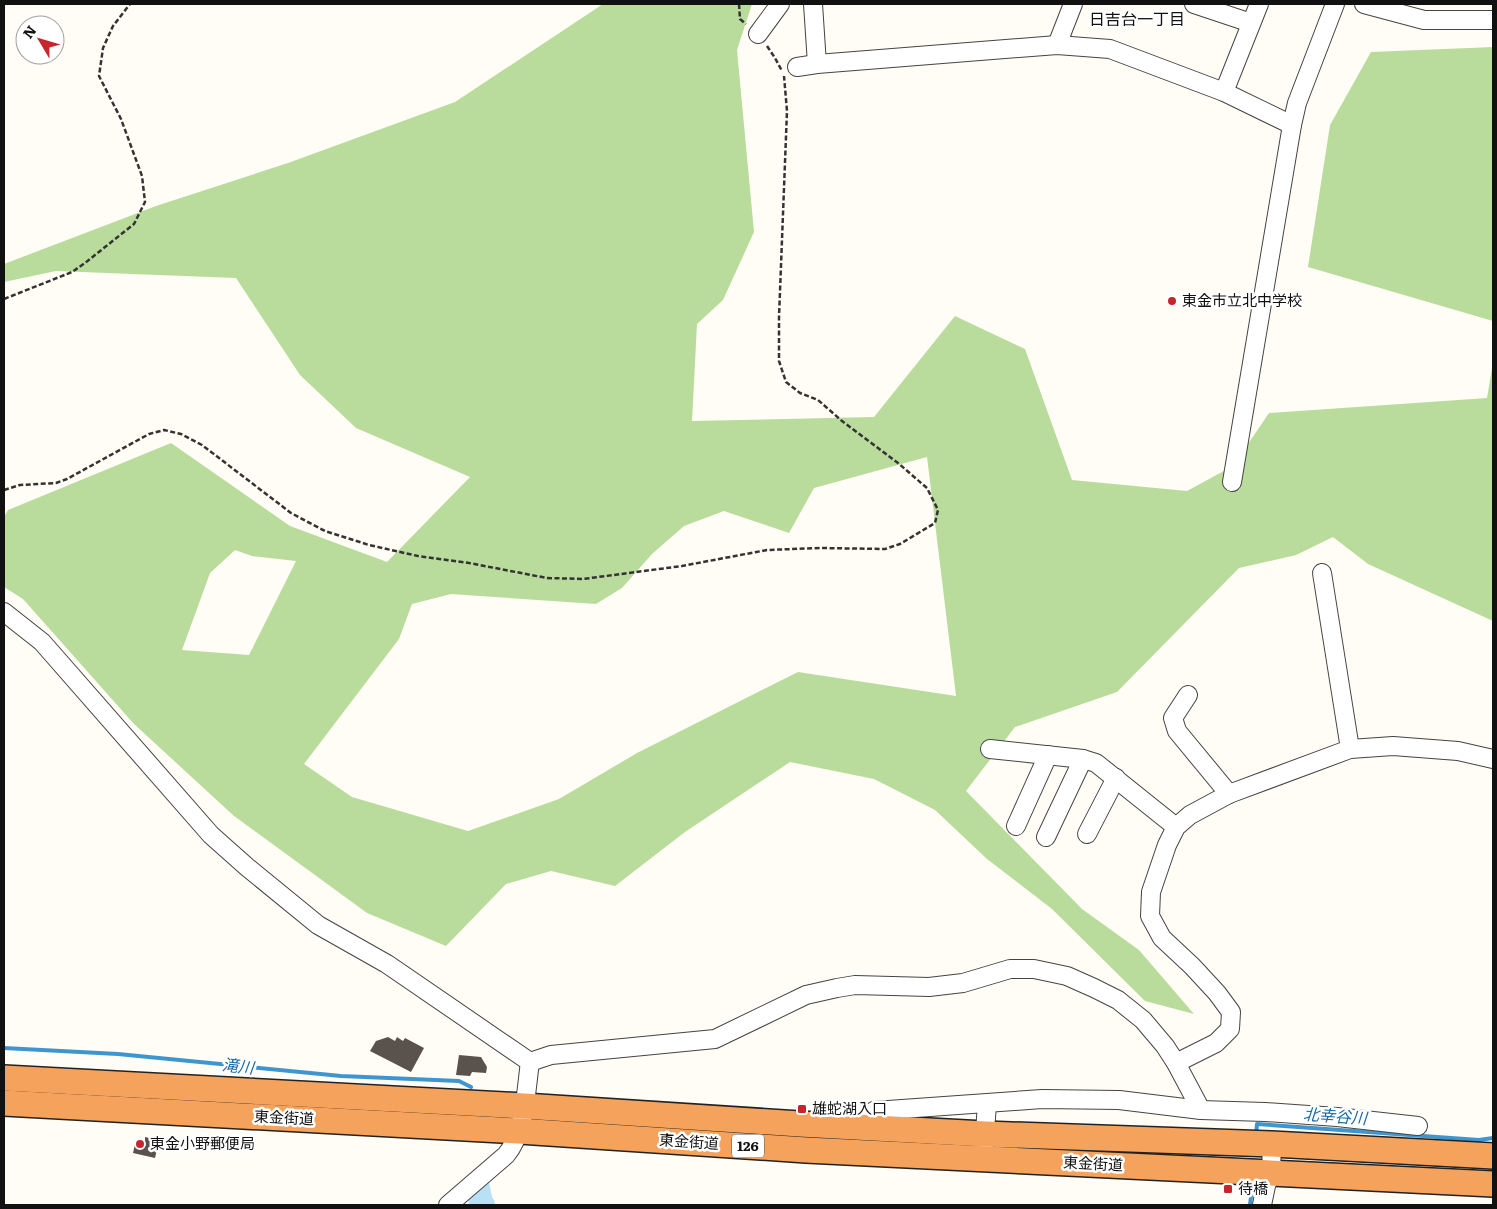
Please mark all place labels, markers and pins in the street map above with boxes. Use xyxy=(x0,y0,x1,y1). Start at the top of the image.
place label: 東金市立北中学校 xyxy=(1182,288,1302,311)
marker: 東金市立北中学校 xyxy=(1166,295,1178,307)
place label: 雄蛇湖入口 xyxy=(812,1096,887,1119)
marker: 雄蛇湖入口 xyxy=(796,1103,808,1115)
place label: 東金小野郵便局 xyxy=(150,1131,255,1154)
marker: 東金小野郵便局 xyxy=(134,1138,146,1150)
place label: 待橋 xyxy=(1238,1176,1268,1199)
marker: 待橋 xyxy=(1222,1183,1234,1195)

